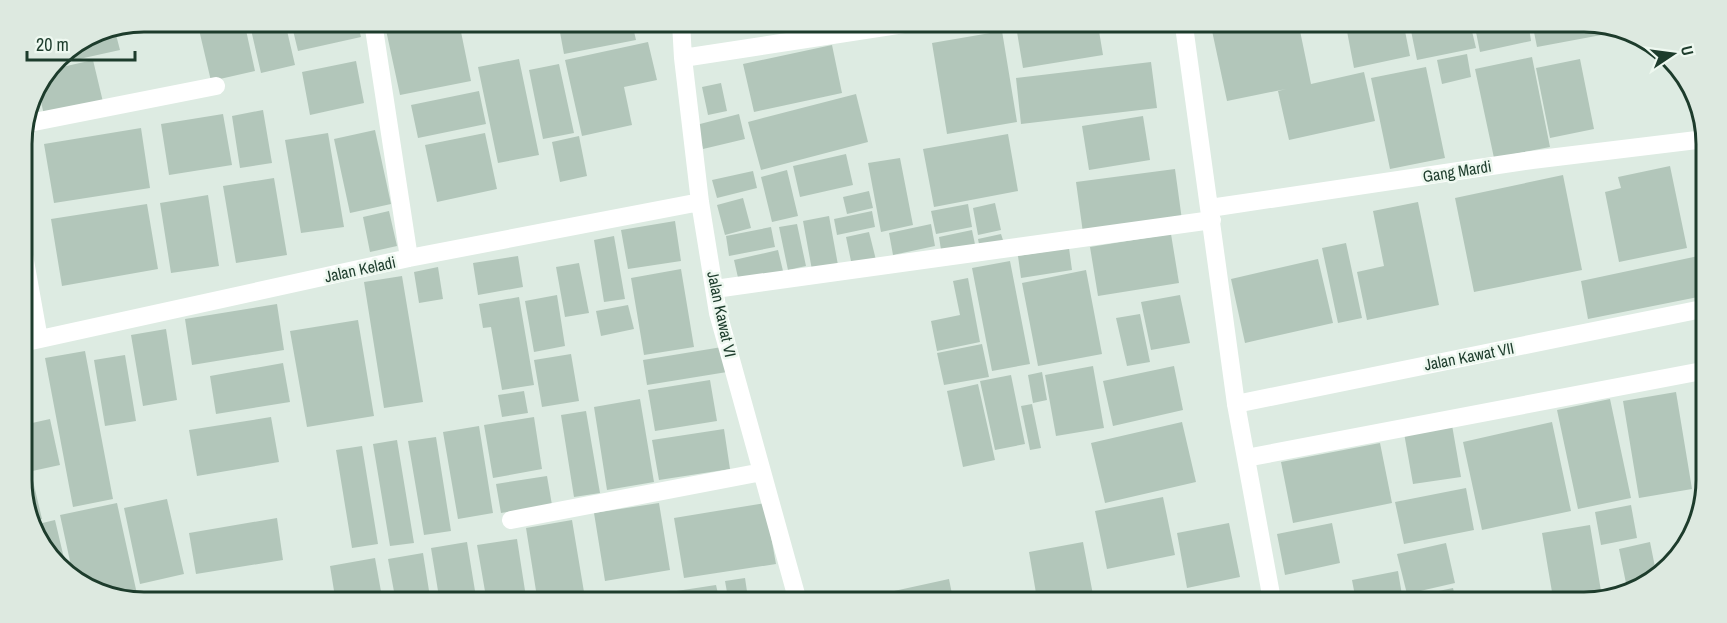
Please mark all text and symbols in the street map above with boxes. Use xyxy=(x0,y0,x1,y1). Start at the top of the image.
scale bar xyxy=(27,24,135,62)
north arrow xyxy=(1643,24,1703,84)
text: 20 m xyxy=(36,32,69,57)
text: U xyxy=(1676,44,1699,58)
street label: Gang Mardi xyxy=(1421,155,1493,187)
street label: Jalan Keladi xyxy=(322,251,398,287)
street label: Jalan Kawat VI xyxy=(702,269,742,359)
street label: Jalan Kawat VII xyxy=(1422,337,1516,375)

